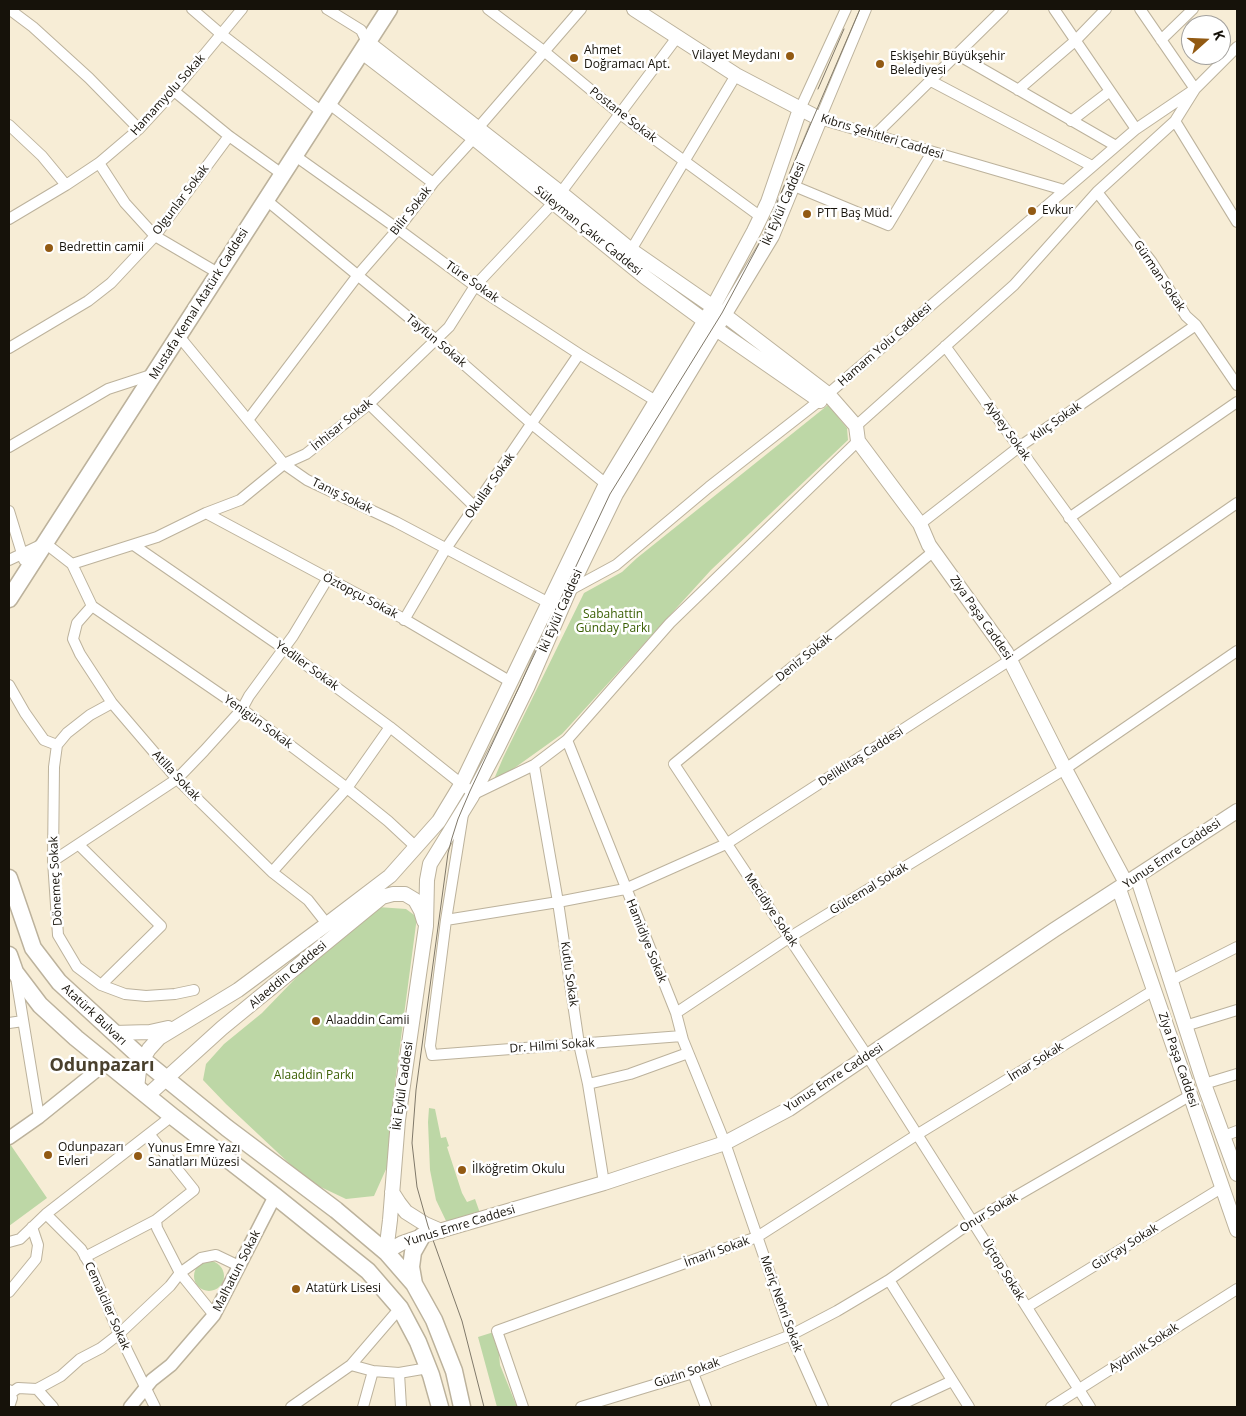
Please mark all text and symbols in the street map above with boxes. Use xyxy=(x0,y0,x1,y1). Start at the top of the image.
north arrow xyxy=(1181,15,1231,65)
text: K xyxy=(1209,27,1230,43)
place label: Ahmet Doğramacı Apt. xyxy=(584,44,670,72)
place label: Vilayet Meydanı xyxy=(692,49,780,63)
marker: Vilayet Meydanı xyxy=(784,50,796,62)
place label: Eskişehir Büyükşehir Belediyesi xyxy=(890,50,1005,78)
street label: Hamamyolu Sokak xyxy=(128,51,208,139)
marker: Ahmet Doğramacı Apt. xyxy=(568,52,580,64)
marker: Eskişehir Büyükşehir Belediyesi xyxy=(874,58,886,70)
street label: Postane Sokak xyxy=(586,84,660,146)
street label: Kıbrıs Şehitleri Caddesi xyxy=(819,111,945,163)
street label: İki Eylül Caddesi xyxy=(759,160,809,248)
street label: Olgunlar Sokak xyxy=(150,162,212,238)
street label: Süleyman Çakır Caddesi xyxy=(531,183,645,279)
street label: Bilir Sokak xyxy=(387,184,435,238)
place label: Evkur xyxy=(1042,204,1073,218)
marker: Evkur xyxy=(1026,205,1038,217)
place label: PTT Baş Müd. xyxy=(817,207,892,221)
marker: PTT Baş Müd. xyxy=(801,208,813,220)
street label: Mustafa Kemal Atatürk Caddesi xyxy=(146,226,252,382)
street label: Gürman Sokak xyxy=(1130,238,1188,314)
place label: Bedrettin camii xyxy=(59,241,144,255)
marker: Bedrettin camii xyxy=(43,242,55,254)
street label: Türe Sokak xyxy=(443,258,501,306)
street label: Hamam Yolu Caddesi xyxy=(835,300,935,390)
street label: Tayfun Sokak xyxy=(403,312,469,370)
street label: İnhisar Sokak xyxy=(308,396,376,454)
street label: Aybey Sokak xyxy=(981,398,1033,464)
street label: Kılıç Sokak xyxy=(1028,399,1084,445)
street label: Okullar Sokak xyxy=(462,450,518,522)
street label: Tanış Sokak xyxy=(309,475,375,517)
street label: İki Eylül Caddesi xyxy=(536,567,586,655)
street label: Öztopçu Sokak xyxy=(320,570,400,622)
street label: Ziya Paşa Caddesi xyxy=(947,573,1015,663)
park label: Sabahattin Günday Parkı xyxy=(576,608,650,636)
street label: Deniz Sokak xyxy=(773,631,835,685)
street label: Yediler Sokak xyxy=(273,638,341,694)
street label: Yenigün Sokak xyxy=(221,692,295,752)
street label: Deliklitaş Caddesi xyxy=(816,724,906,790)
street label: Atilla Sokak xyxy=(149,748,203,804)
street label: Yunus Emre Caddesi xyxy=(1120,816,1224,892)
street label: Dönemeç Sokak xyxy=(46,836,66,926)
street label: Gülcemal Sokak xyxy=(827,860,911,918)
street label: Mecidiye Sokak xyxy=(741,870,801,950)
street label: Hamidiye Sokak xyxy=(623,897,669,985)
street label: Alaeddin Caddesi xyxy=(246,938,330,1012)
street label: Kutlu Sokak xyxy=(557,941,581,1007)
street label: Atatürk Bulvarı xyxy=(59,981,129,1049)
street label: Ziya Paşa Caddesi xyxy=(1155,1011,1201,1109)
place label: Alaaddin Camii xyxy=(326,1014,410,1028)
marker: Alaaddin Camii xyxy=(310,1015,322,1027)
street label: Dr. Hilmi Sokak xyxy=(509,1036,595,1056)
street label: İmar Sokak xyxy=(1006,1039,1066,1085)
street label: İki Eylül Caddesi xyxy=(390,1041,416,1131)
street label: Yunus Emre Caddesi xyxy=(782,1041,886,1115)
district label: Odunpazarı xyxy=(50,1055,154,1077)
park label: Alaaddin Parkı xyxy=(274,1069,354,1083)
place label: Odunpazarı Evleri xyxy=(58,1141,124,1169)
place label: Yunus Emre Yazı Sanatları Müzesi xyxy=(148,1142,240,1170)
marker: Odunpazarı Evleri xyxy=(42,1149,54,1161)
marker: Yunus Emre Yazı Sanatları Müzesi xyxy=(132,1150,144,1162)
place label: İlköğretim Okulu xyxy=(472,1163,565,1177)
marker: İlköğretim Okulu xyxy=(456,1164,468,1176)
street label: Onur Sokak xyxy=(957,1190,1021,1236)
street label: Yunus Emre Caddesi xyxy=(403,1202,517,1250)
street label: Gürçay Sokak xyxy=(1089,1221,1161,1273)
street label: Malhatun Sokak xyxy=(210,1228,264,1314)
street label: İmarlı Sokak xyxy=(682,1234,752,1270)
street label: Üçtop Sokak xyxy=(978,1237,1028,1303)
street label: Meriç Nehri Sokak xyxy=(757,1254,805,1354)
street label: Cemalciler Sokak xyxy=(81,1260,133,1352)
place label: Atatürk Lisesi xyxy=(306,1282,381,1296)
marker: Atatürk Lisesi xyxy=(290,1283,302,1295)
street label: Aydınlık Sokak xyxy=(1107,1320,1181,1376)
street label: Güzin Sokak xyxy=(652,1355,722,1391)

